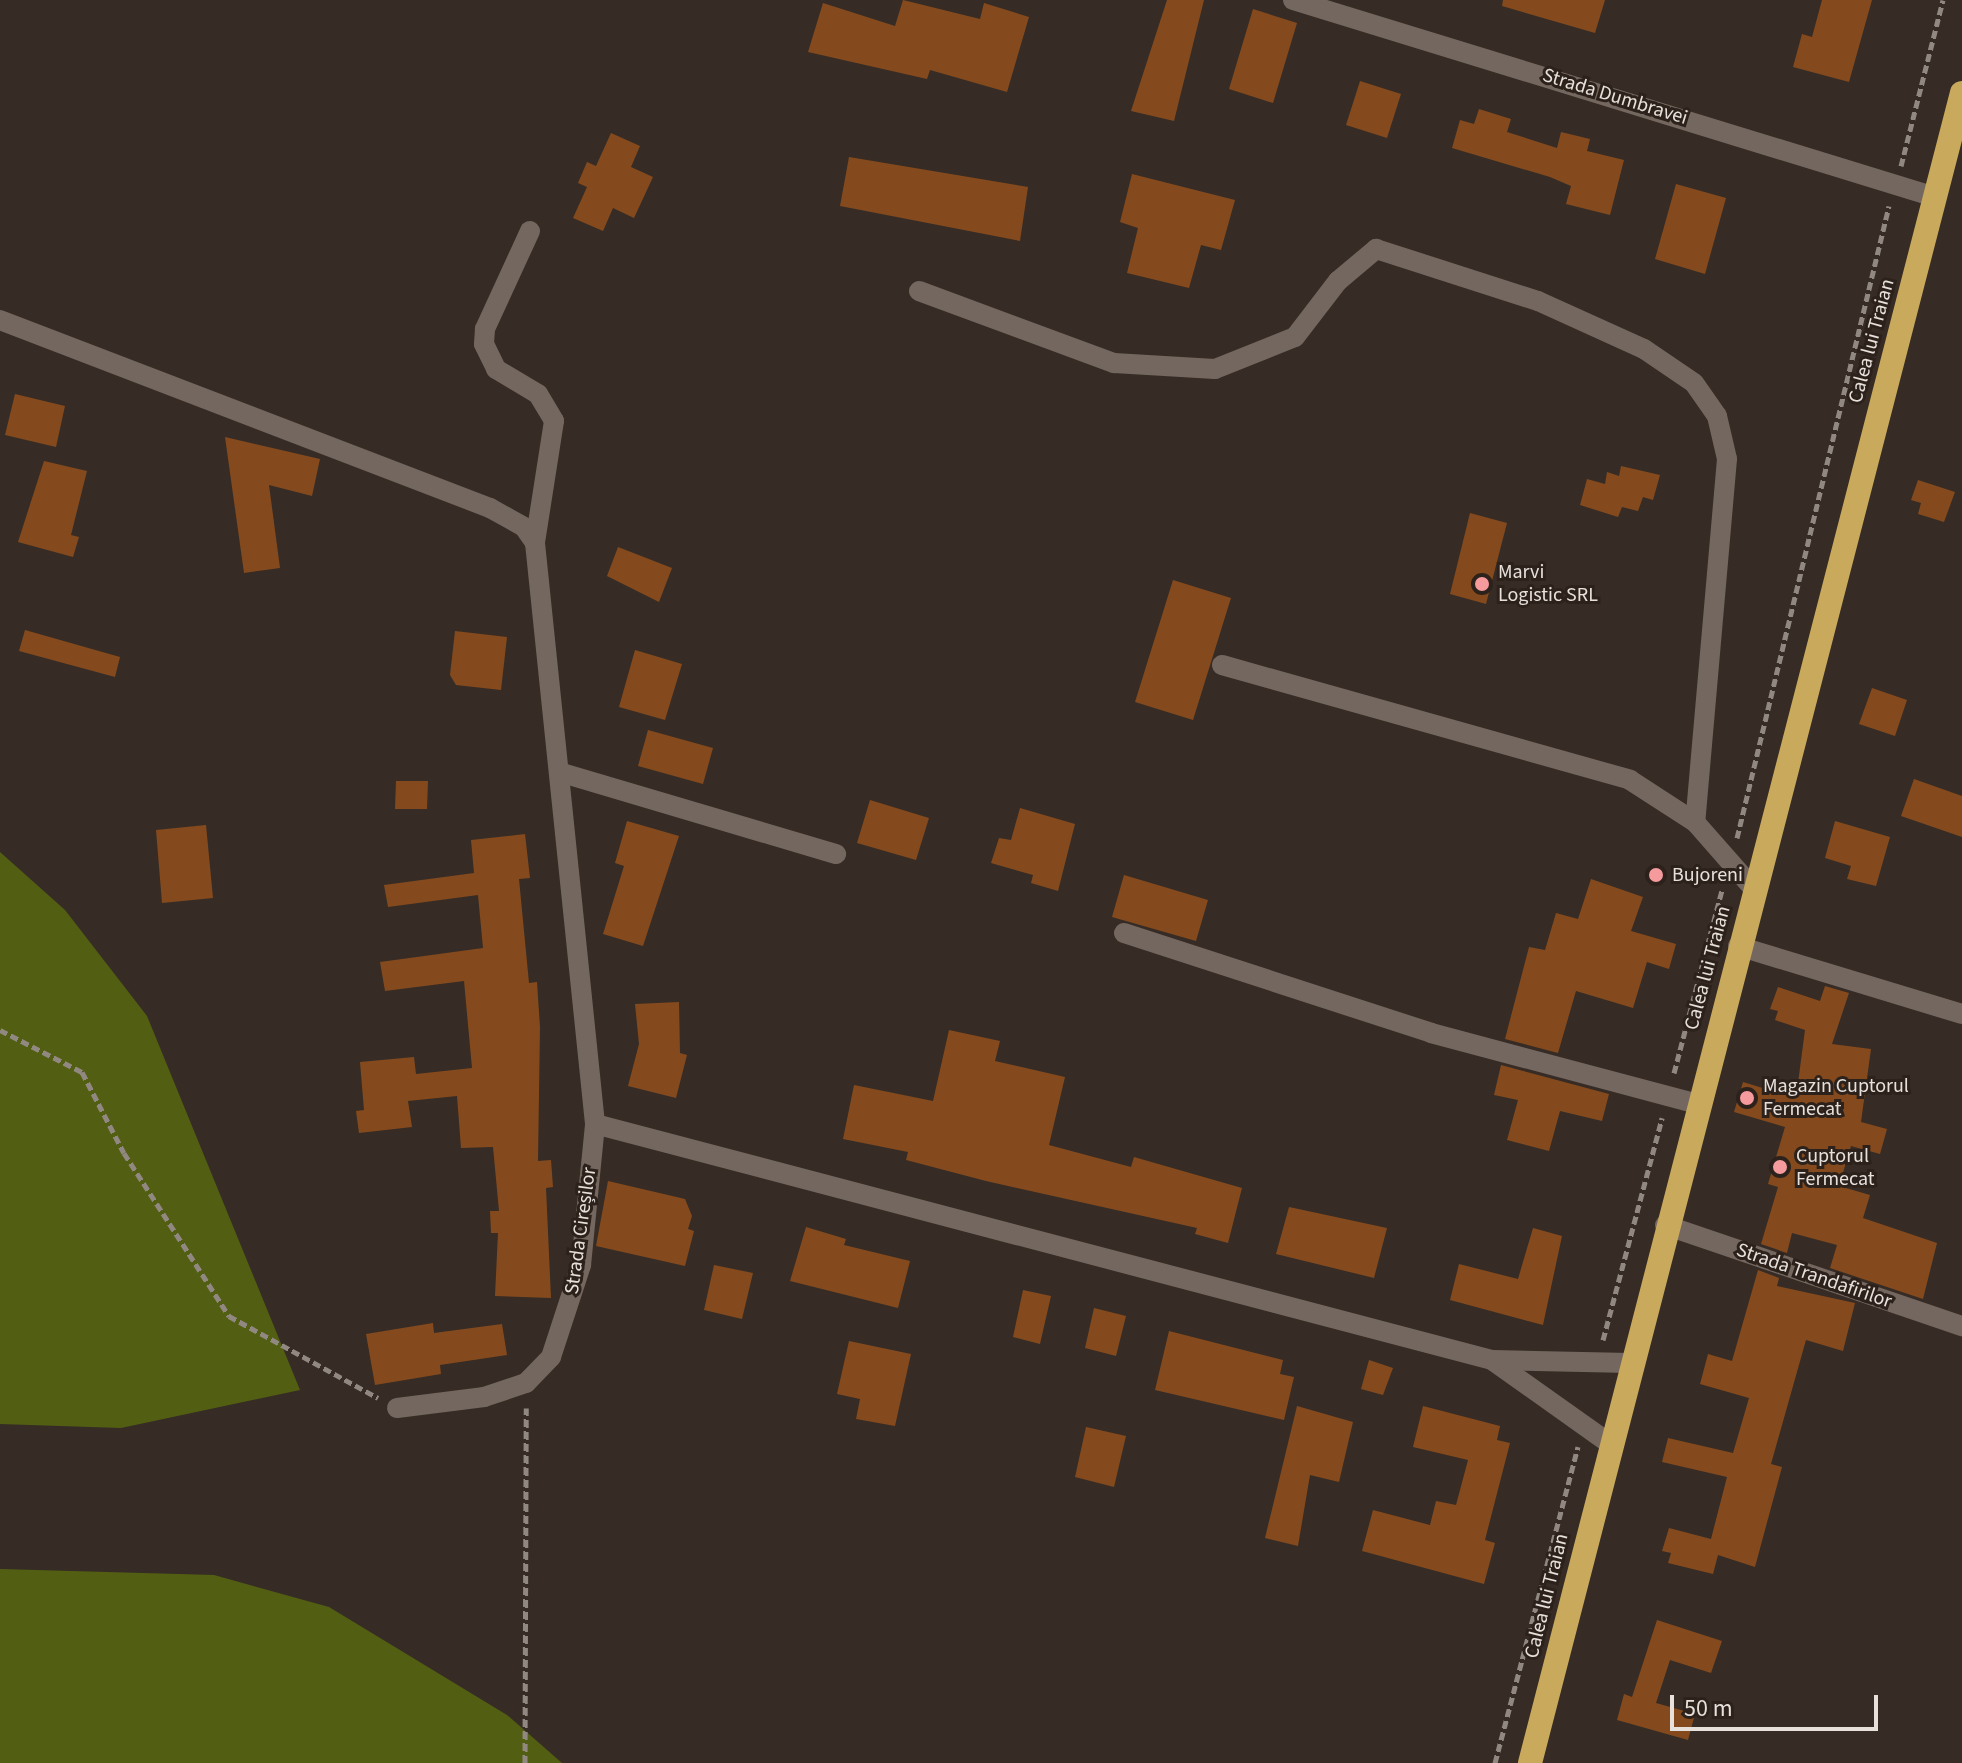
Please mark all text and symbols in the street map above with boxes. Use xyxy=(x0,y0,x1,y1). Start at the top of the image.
street label: Strada Dumbravei xyxy=(1540,64,1690,130)
street label: Calea lui Traian xyxy=(1844,276,1900,406)
place label: Marvi Logistic SRL xyxy=(1498,560,1598,607)
marker: Marvi Logistic SRL xyxy=(1473,575,1491,593)
place label: Bujoreni xyxy=(1672,863,1743,887)
marker: Bujoreni xyxy=(1647,866,1665,884)
street label: Calea lui Traian xyxy=(1680,903,1736,1033)
place label: Magazin Cuptorul Fermecat xyxy=(1763,1074,1909,1121)
marker: Magazin Cuptorul Fermecat xyxy=(1738,1089,1756,1107)
place label: Cuptorul Fermecat xyxy=(1796,1144,1874,1191)
marker: Cuptorul Fermecat xyxy=(1771,1158,1789,1176)
street label: Strada Cireșilor xyxy=(560,1166,602,1296)
street label: Strada Trandafirilor xyxy=(1733,1238,1895,1314)
street label: Calea lui Traian xyxy=(1520,1531,1574,1661)
scale bar xyxy=(1674,1679,1882,1729)
text: 50 m xyxy=(1684,1691,1733,1726)

